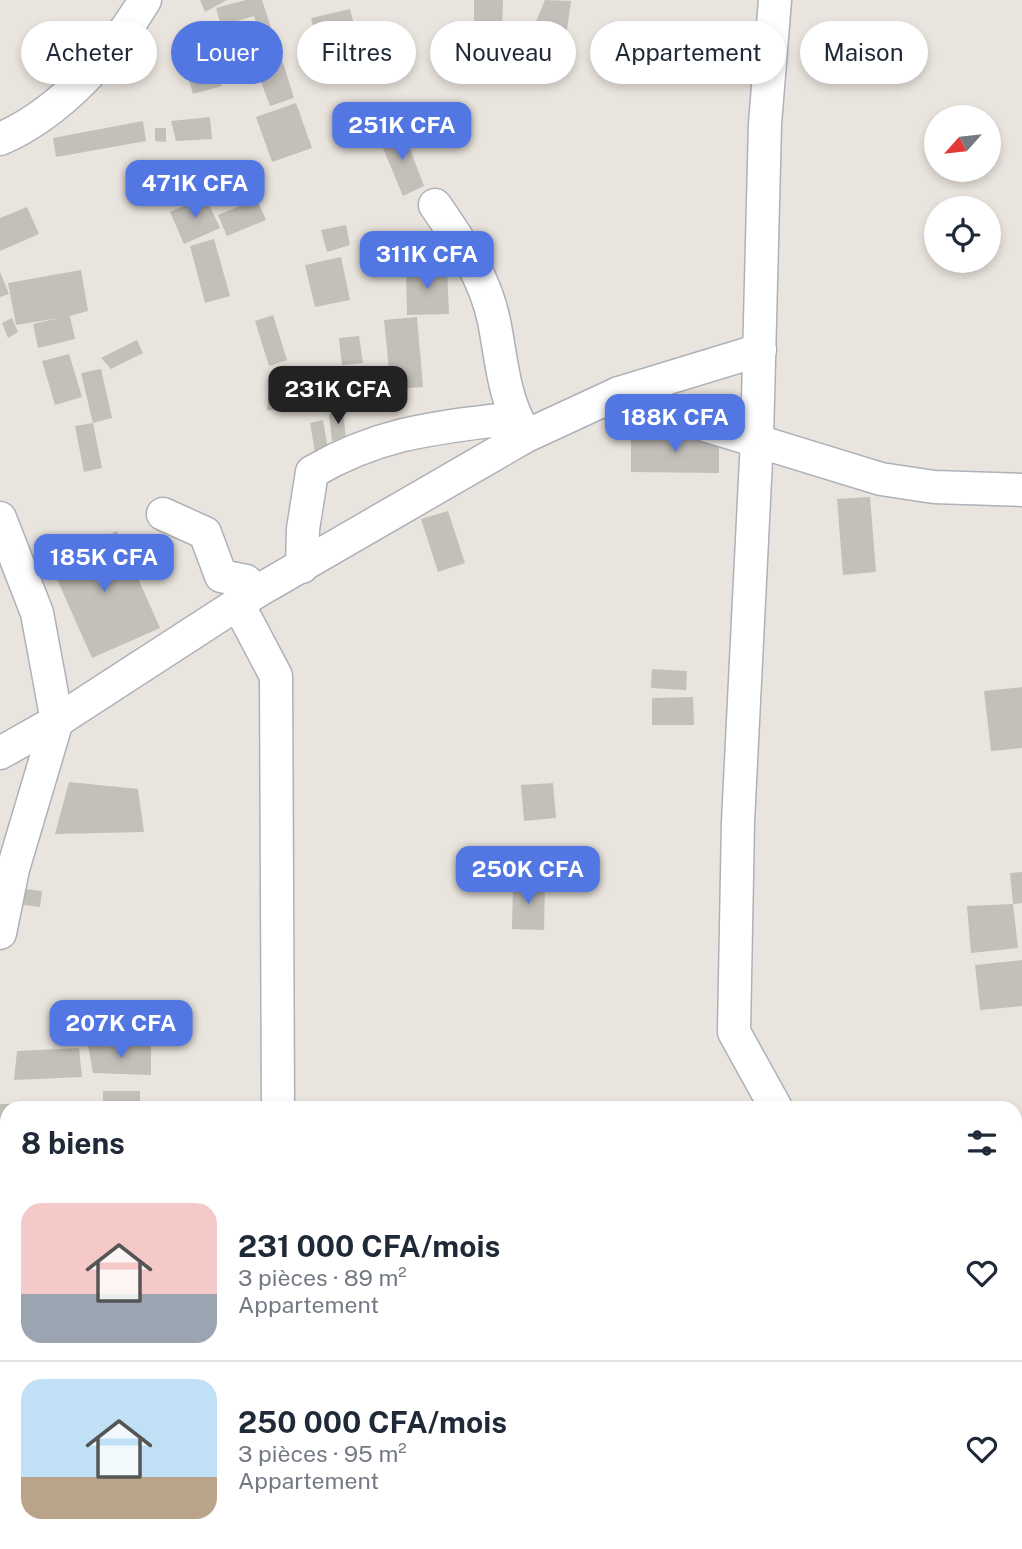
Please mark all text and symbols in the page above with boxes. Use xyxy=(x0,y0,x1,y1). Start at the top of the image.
chip: Acheter xyxy=(21,21,157,84)
chip: Louer xyxy=(171,21,283,84)
chip: Filtres xyxy=(297,21,416,84)
chip: Nouveau xyxy=(430,21,576,84)
chip: Appartement xyxy=(590,21,786,84)
chip: Maison xyxy=(800,21,928,84)
pin: 251K CFA xyxy=(330,102,474,162)
north arrow xyxy=(924,105,1001,182)
map controls xyxy=(924,105,1001,273)
text: 251K CFA xyxy=(348,111,456,138)
pin: 471K CFA xyxy=(123,160,267,220)
text: 471K CFA xyxy=(142,169,249,196)
button: locate xyxy=(924,196,1001,273)
pin: 311K CFA xyxy=(355,232,499,291)
text: 311K CFA xyxy=(376,240,478,267)
pin: 231K CFA xyxy=(266,366,410,426)
text: 231K CFA xyxy=(284,375,392,402)
pin: 188K CFA xyxy=(603,394,747,454)
text: 188K CFA xyxy=(621,403,729,430)
pin: 185K CFA xyxy=(32,534,176,594)
text: 185K CFA xyxy=(50,543,158,570)
pin: 250K CFA xyxy=(456,846,600,906)
text: 250K CFA xyxy=(472,855,584,882)
pin: 207K CFA xyxy=(49,1000,193,1060)
text: 207K CFA xyxy=(66,1009,176,1036)
icon: filters xyxy=(963,1124,1001,1162)
text: 8 biens xyxy=(21,1125,125,1161)
text: 231 000 CFA/mois xyxy=(238,1228,500,1264)
icon: home xyxy=(77,1231,161,1315)
icon: heart xyxy=(963,1254,1001,1292)
text: 3 pièces · 89 m² xyxy=(238,1264,407,1291)
text: Appartement xyxy=(238,1291,379,1318)
text: 250 000 CFA/mois xyxy=(238,1404,507,1440)
icon: home xyxy=(77,1407,161,1491)
icon: heart xyxy=(963,1430,1001,1468)
text: 3 pièces · 95 m² xyxy=(238,1440,407,1467)
text: Appartement xyxy=(238,1467,379,1494)

